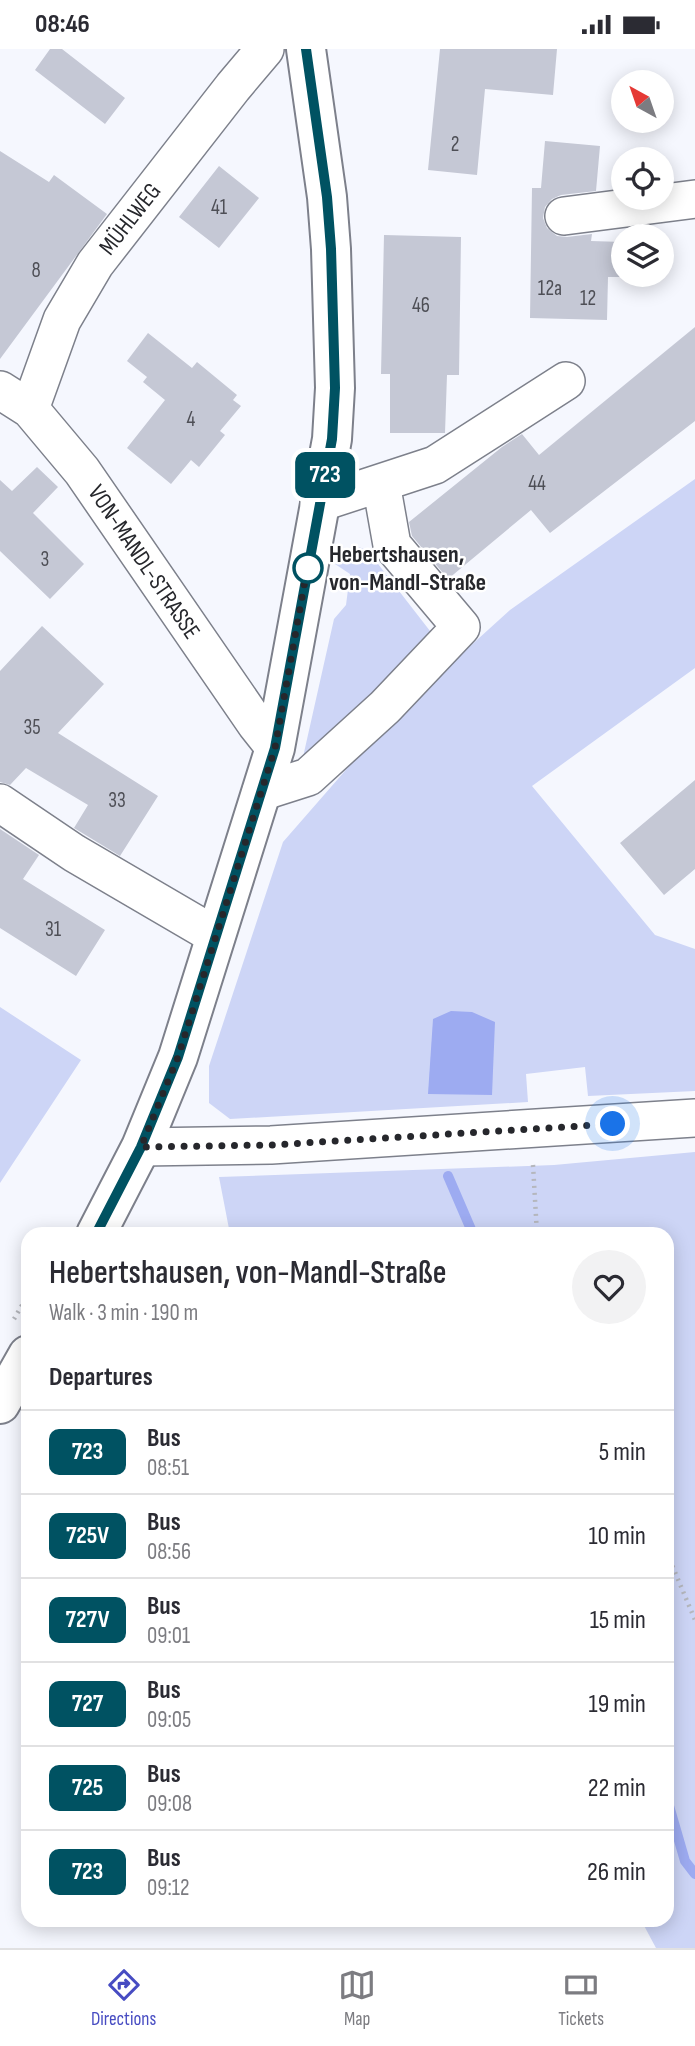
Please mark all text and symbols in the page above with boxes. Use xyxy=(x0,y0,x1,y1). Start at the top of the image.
text: 08:46 xyxy=(35,9,90,40)
north arrow xyxy=(611,70,674,133)
map controls xyxy=(611,70,674,287)
house number: 2 xyxy=(451,132,459,157)
button: locate xyxy=(611,147,674,210)
street label: MÜHLWEG xyxy=(93,177,167,261)
house number: 41 xyxy=(211,195,228,220)
button: layers xyxy=(611,224,674,287)
house number: 8 xyxy=(31,258,41,283)
house number: 12a xyxy=(538,276,562,301)
house number: 12 xyxy=(580,286,596,311)
house number: 46 xyxy=(412,293,430,318)
house number: 4 xyxy=(187,407,196,432)
line badge: 723 xyxy=(285,452,365,498)
text: 723 xyxy=(309,460,341,489)
house number: 44 xyxy=(528,471,546,496)
street label: VON-MANDL-STRASSE xyxy=(82,479,206,645)
place label: Hebertshausen, von-Mandl-Straße xyxy=(329,540,486,597)
house number: 3 xyxy=(41,547,49,572)
marker: Hebertshausen, von-Mandl-Straße xyxy=(293,553,323,583)
house number: 35 xyxy=(23,715,41,740)
house number: 33 xyxy=(108,788,126,813)
house number: 31 xyxy=(45,917,62,942)
your location xyxy=(595,1106,630,1141)
button: heart xyxy=(572,1250,646,1324)
text: Hebertshausen, von-Mandl-Straße xyxy=(49,1253,446,1293)
text: Walk · 3 min · 190 m xyxy=(49,1299,198,1327)
text: Departures xyxy=(49,1362,153,1393)
text: Bus xyxy=(147,1423,181,1454)
text: 723 xyxy=(72,1437,103,1466)
text: 5 min xyxy=(599,1437,646,1468)
text: 08:51 xyxy=(147,1454,189,1482)
text: Bus xyxy=(147,1507,181,1538)
text: 725V xyxy=(66,1521,109,1550)
text: 10 min xyxy=(589,1521,646,1552)
text: 08:56 xyxy=(147,1538,191,1566)
text: Bus xyxy=(147,1591,181,1622)
text: 727V xyxy=(66,1605,109,1634)
text: 15 min xyxy=(590,1605,646,1636)
text: 09:01 xyxy=(147,1622,190,1650)
text: Bus xyxy=(147,1675,181,1706)
text: 727 xyxy=(72,1689,103,1718)
text: 19 min xyxy=(589,1689,646,1720)
text: 09:05 xyxy=(147,1706,191,1734)
text: Bus xyxy=(147,1759,181,1790)
text: 725 xyxy=(72,1773,103,1802)
text: 22 min xyxy=(588,1773,646,1804)
text: 09:08 xyxy=(147,1790,192,1818)
text: Bus xyxy=(147,1843,181,1874)
text: 723 xyxy=(72,1857,103,1886)
text: 26 min xyxy=(587,1857,646,1888)
text: 09:12 xyxy=(147,1874,190,1902)
tab: Directions xyxy=(91,1966,156,2031)
tab: Map xyxy=(338,1966,376,2031)
tab: Tickets xyxy=(558,1966,604,2031)

